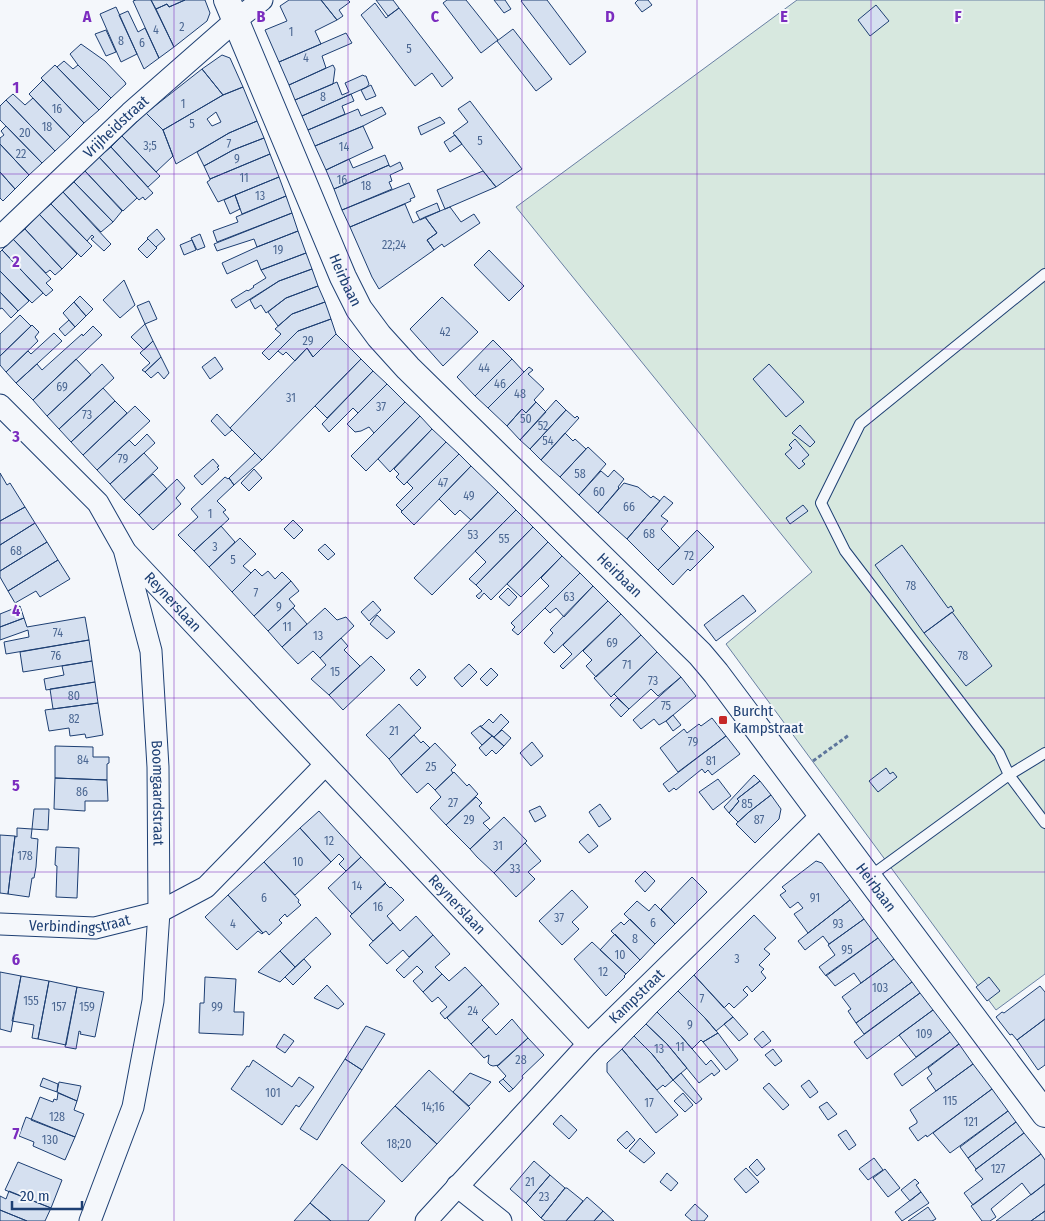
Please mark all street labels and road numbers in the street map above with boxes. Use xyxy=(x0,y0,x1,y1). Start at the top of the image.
street label: Vrijheidstraat xyxy=(79,92,152,162)
street label: Heirbaan xyxy=(325,251,365,309)
street label: Heirbaan xyxy=(593,549,646,601)
street label: Reynerslaan xyxy=(141,568,205,636)
street label: Boomgaardstraat xyxy=(147,740,168,846)
street label: Heirbaan xyxy=(852,860,900,915)
street label: Reynerslaan xyxy=(425,871,489,938)
street label: Verbindingstraat xyxy=(29,911,132,937)
street label: Kampstraat xyxy=(605,965,668,1027)

